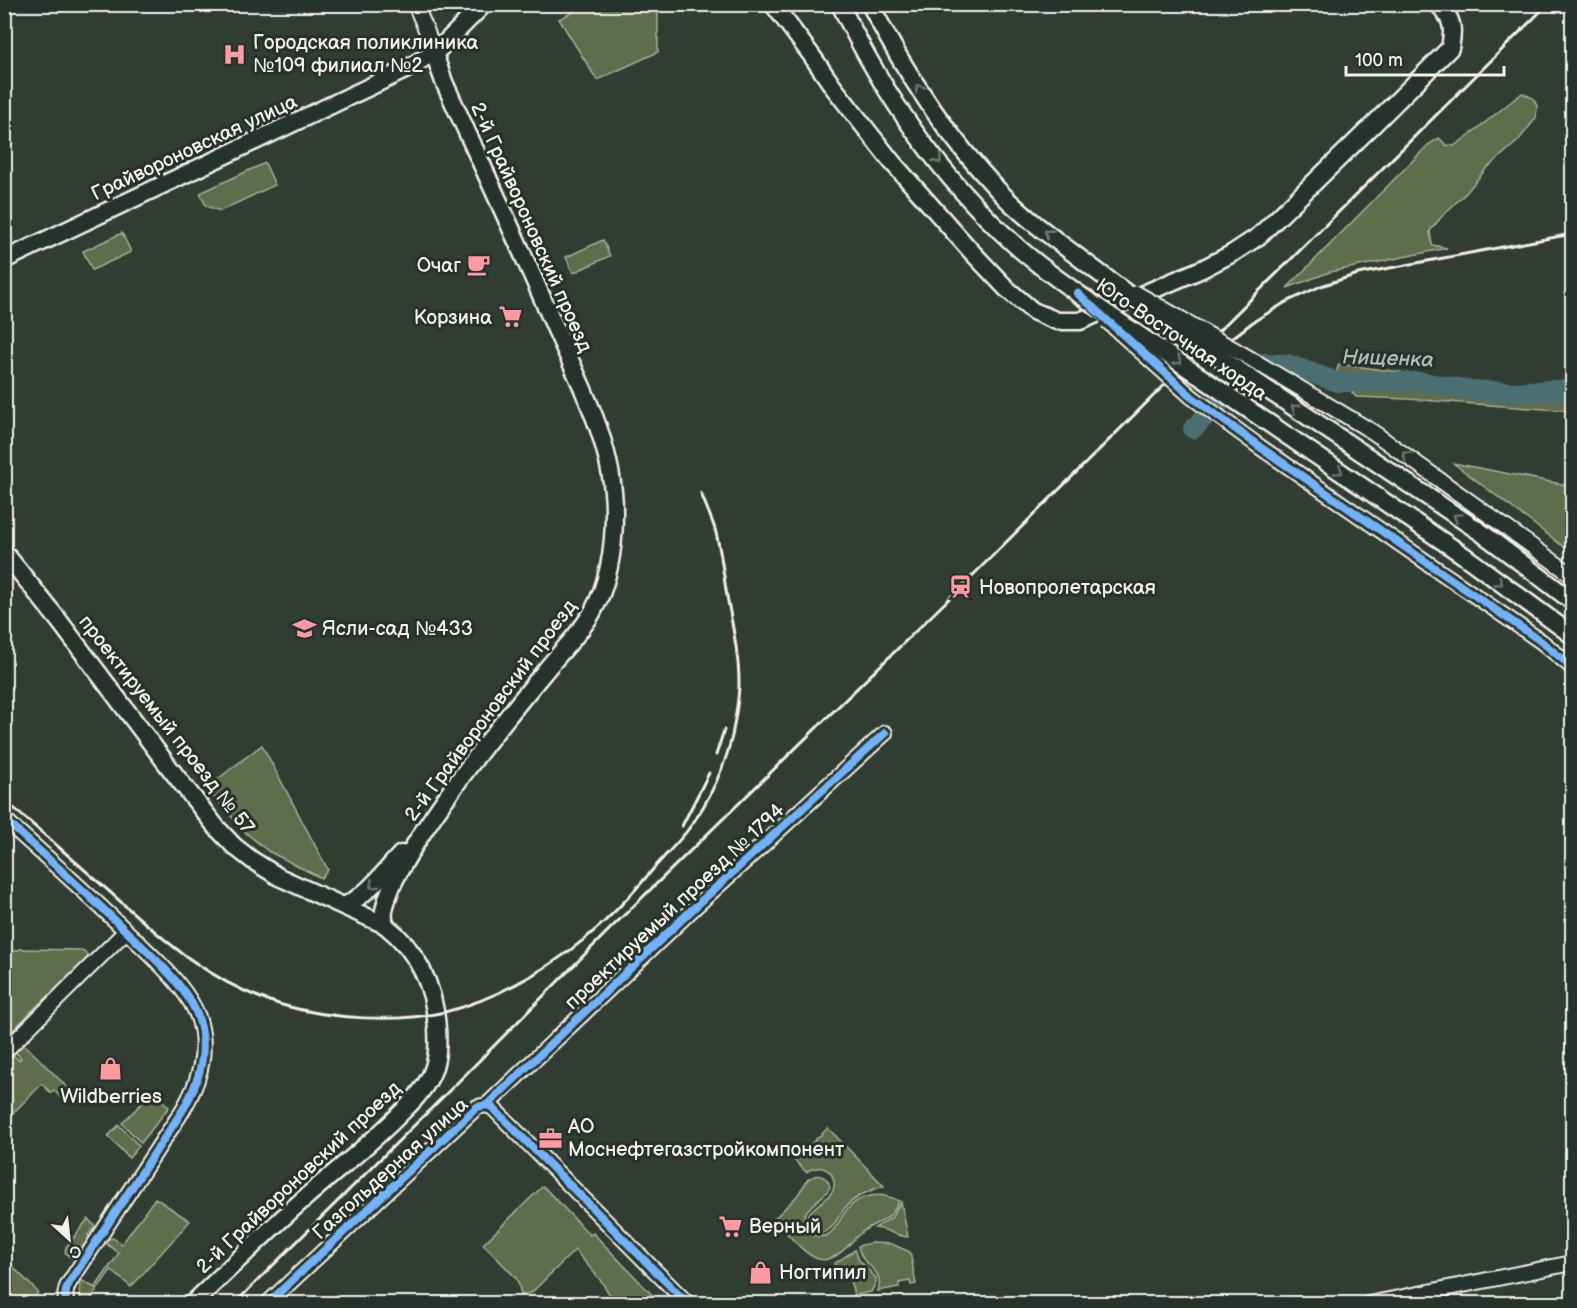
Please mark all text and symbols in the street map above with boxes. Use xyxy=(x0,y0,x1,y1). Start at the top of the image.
place label: Городская поликлиника №109 филиал №2 xyxy=(253,31,479,78)
scale bar xyxy=(1346,39,1504,77)
hospital icon: Городская поликлиника №109 филиал №2 xyxy=(222,41,248,67)
text: 100 m xyxy=(1355,50,1403,71)
one-way arrow xyxy=(916,83,927,94)
street label: Грайвороновская улица xyxy=(88,90,301,206)
street label: 2-й Грайвороновский проезд xyxy=(465,99,597,356)
one-way arrow xyxy=(930,154,941,165)
one-way arrow xyxy=(1043,230,1054,241)
cafe icon: Очаг xyxy=(466,252,492,278)
place label: Очаг xyxy=(417,254,461,278)
street label: Юго-Восточная хорда xyxy=(1091,274,1272,406)
supermarket icon: Корзина xyxy=(497,304,523,330)
place label: Корзина xyxy=(414,306,492,330)
water label: Нищенка xyxy=(1342,344,1434,373)
one-way arrow xyxy=(1171,354,1182,365)
one-way arrow xyxy=(1291,404,1302,415)
one-way arrow xyxy=(1401,451,1412,462)
one-way arrow xyxy=(1332,464,1343,475)
one-way arrow xyxy=(1453,513,1464,524)
station icon: Новопролетарская xyxy=(948,574,974,600)
one-way arrow xyxy=(1493,575,1504,586)
place label: Новопролетарская xyxy=(979,576,1156,600)
street label: 2-й Грайвороновский проезд xyxy=(400,595,582,826)
street label: проектируемый проезд № 57 xyxy=(73,610,259,839)
school or university icon: Ясли-сад №433 xyxy=(291,615,317,641)
place label: Ясли-сад №433 xyxy=(322,617,473,641)
street label: проектируемый проезд № 1794 xyxy=(560,799,789,1015)
one-way arrow xyxy=(370,878,380,889)
shop icon: Wildberries xyxy=(98,1055,124,1081)
street label: 2-й Грайвороновский проезд xyxy=(191,1077,406,1279)
place label: Wildberries xyxy=(60,1085,162,1109)
street label: Газгольдерная улица xyxy=(308,1093,473,1245)
place label: АО Моснефтегазстройкомпонент xyxy=(567,1115,845,1162)
office icon: АО Моснефтегазстройкомпонент xyxy=(537,1125,563,1151)
north arrow xyxy=(39,1209,99,1269)
supermarket icon: Верный xyxy=(718,1213,744,1239)
place label: Верный xyxy=(749,1215,821,1239)
text: С xyxy=(66,1240,84,1262)
shop icon: Ногтипил xyxy=(748,1259,774,1285)
place label: Ногтипил xyxy=(779,1261,867,1285)

